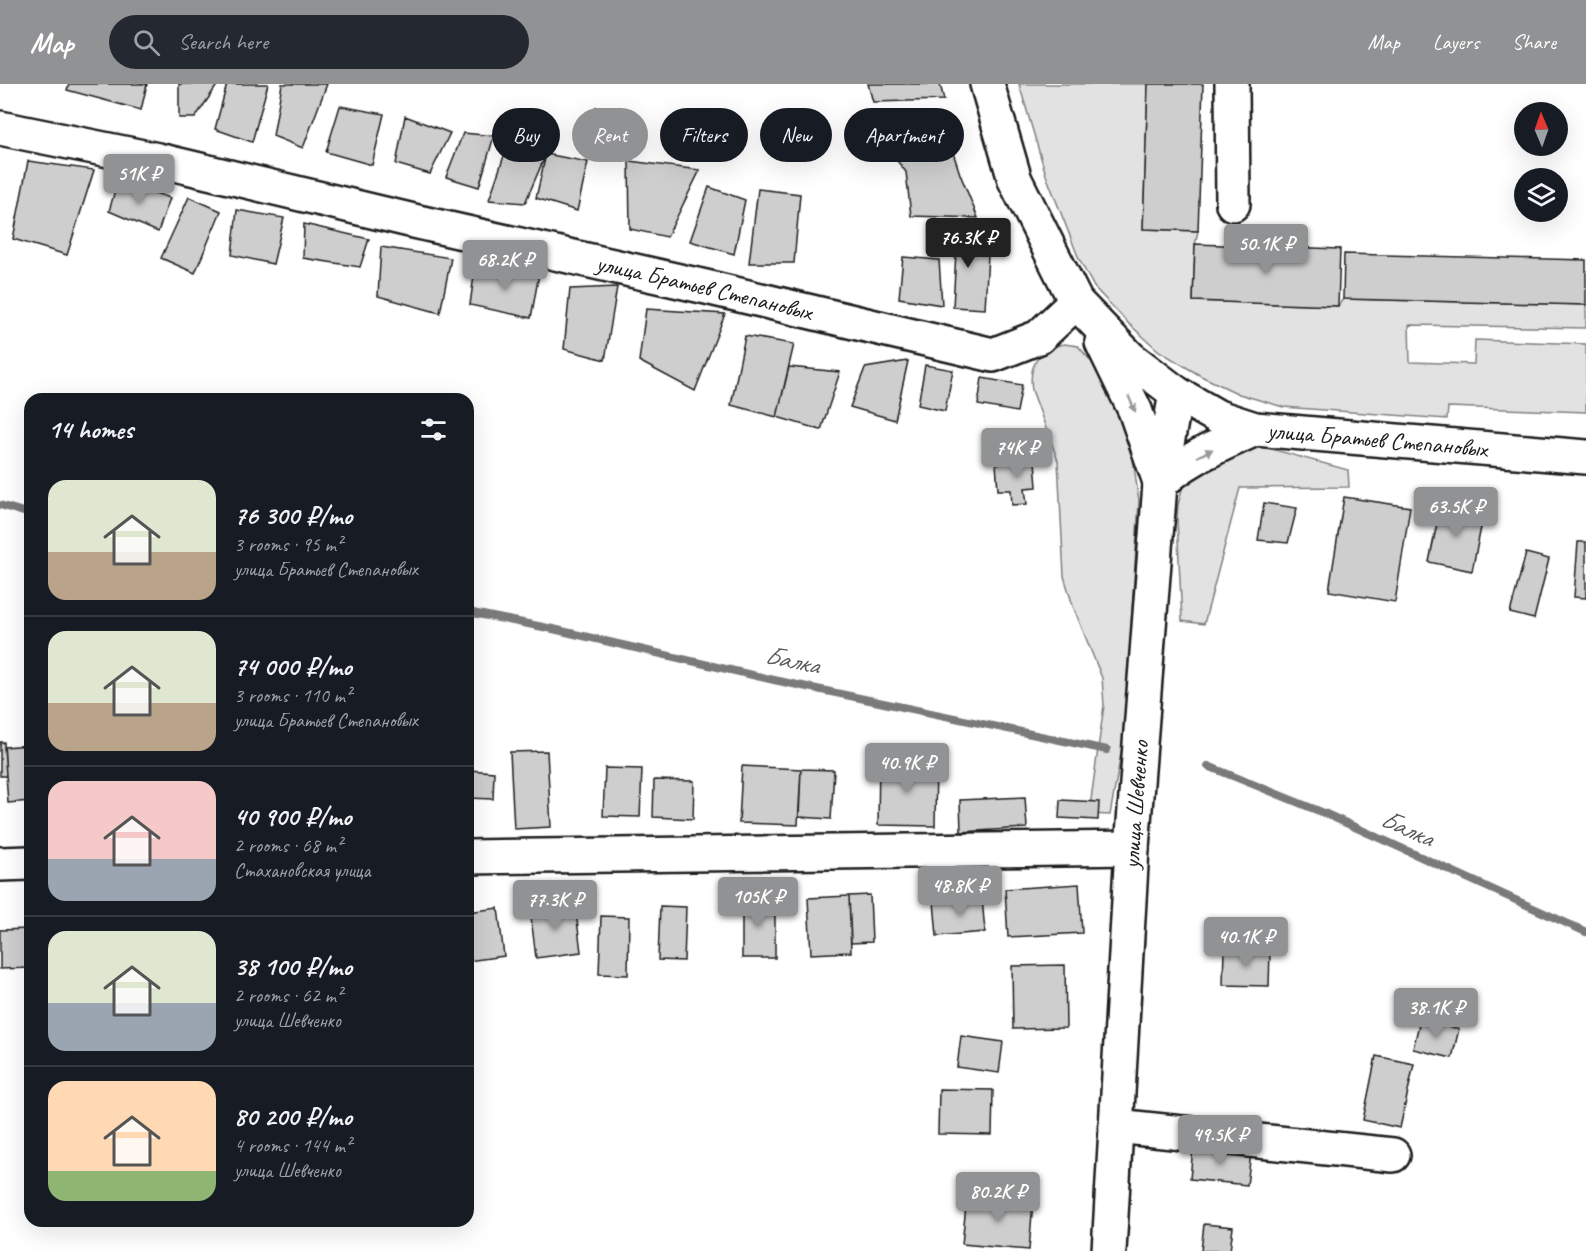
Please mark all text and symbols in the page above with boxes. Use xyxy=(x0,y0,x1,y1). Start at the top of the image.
search box xyxy=(109,15,529,69)
text: Map xyxy=(30,25,73,60)
icon: search xyxy=(130,26,163,59)
text: Search here xyxy=(178,28,268,56)
text: Map xyxy=(1367,29,1400,55)
text: Layers xyxy=(1433,29,1479,55)
text: Share xyxy=(1512,29,1556,55)
north arrow xyxy=(1514,102,1568,156)
map controls xyxy=(1514,102,1568,222)
chip: Buy xyxy=(492,108,560,162)
chip: Rent xyxy=(572,108,648,162)
chip: Filters xyxy=(660,108,748,162)
chip: New xyxy=(760,108,832,162)
chip: Apartment xyxy=(844,108,964,162)
pin: 51K ₽ xyxy=(97,154,181,205)
text: 51K ₽ xyxy=(117,161,161,186)
button: layers xyxy=(1514,168,1568,222)
pin: 76.3K ₽ xyxy=(913,218,1023,269)
pin: 50.1K ₽ xyxy=(1211,224,1321,275)
text: 76.3K ₽ xyxy=(940,225,996,250)
text: 50.1K ₽ xyxy=(1238,231,1294,256)
pin: 68.2K ₽ xyxy=(450,240,560,291)
text: 68.2K ₽ xyxy=(477,247,533,272)
street label: улица Братьев Степановых xyxy=(591,247,817,327)
one-way arrow xyxy=(1127,395,1137,413)
text: 14 homes xyxy=(48,413,133,446)
icon: filters xyxy=(417,413,450,446)
street label: улица Братьев Степановых xyxy=(1264,415,1490,464)
pin: 74K ₽ xyxy=(975,428,1059,479)
text: 74K ₽ xyxy=(995,435,1039,460)
one-way arrow xyxy=(1197,448,1214,457)
pin: 63.5K ₽ xyxy=(1401,487,1511,538)
text: 63.5K ₽ xyxy=(1428,494,1484,519)
text: 76 300 ₽/mo xyxy=(234,499,352,532)
icon: home xyxy=(96,504,168,576)
text: 3 rooms · 95 m² xyxy=(234,532,342,557)
text: улица Братьев Степановых xyxy=(234,557,418,582)
water label: Балка xyxy=(762,638,825,682)
text: 74 000 ₽/mo xyxy=(234,650,352,683)
icon: home xyxy=(96,655,168,727)
text: 3 rooms · 110 m² xyxy=(234,683,351,708)
text: улица Братьев Степановых xyxy=(234,708,418,733)
street label: улица Шевченко xyxy=(1116,738,1155,872)
pin: 40.9K ₽ xyxy=(852,743,962,794)
text: 40.9K ₽ xyxy=(879,750,935,775)
text: 40 900 ₽/mo xyxy=(234,800,352,833)
water label: Балка xyxy=(1375,802,1441,855)
icon: home xyxy=(96,805,168,877)
text: 2 rooms · 68 m² xyxy=(234,833,342,858)
text: Стахановская улица xyxy=(234,858,371,883)
pin: 48.8K ₽ xyxy=(905,866,1015,917)
text: 48.8K ₽ xyxy=(932,873,988,898)
pin: 105K ₽ xyxy=(709,877,807,928)
pin: 77.3K ₽ xyxy=(500,880,610,931)
text: 105K ₽ xyxy=(732,884,784,909)
text: 77.3K ₽ xyxy=(527,887,583,912)
pin: 40.1K ₽ xyxy=(1191,917,1301,968)
text: 40.1K ₽ xyxy=(1218,924,1274,949)
text: 38 100 ₽/mo xyxy=(234,950,352,983)
icon: home xyxy=(96,955,168,1027)
text: 2 rooms · 62 m² xyxy=(234,983,342,1008)
pin: 38.1K ₽ xyxy=(1381,988,1491,1039)
text: 38.1K ₽ xyxy=(1408,995,1464,1020)
text: улица Шевченко xyxy=(234,1008,341,1033)
text: 80 200 ₽/mo xyxy=(234,1100,352,1133)
icon: home xyxy=(96,1105,168,1177)
pin: 49.5K ₽ xyxy=(1165,1115,1275,1166)
text: 49.5K ₽ xyxy=(1192,1122,1248,1147)
text: 4 rooms · 144 m² xyxy=(234,1133,351,1158)
text: улица Шевченко xyxy=(234,1158,341,1183)
pin: 80.2K ₽ xyxy=(943,1172,1053,1223)
text: 80.2K ₽ xyxy=(970,1179,1026,1204)

